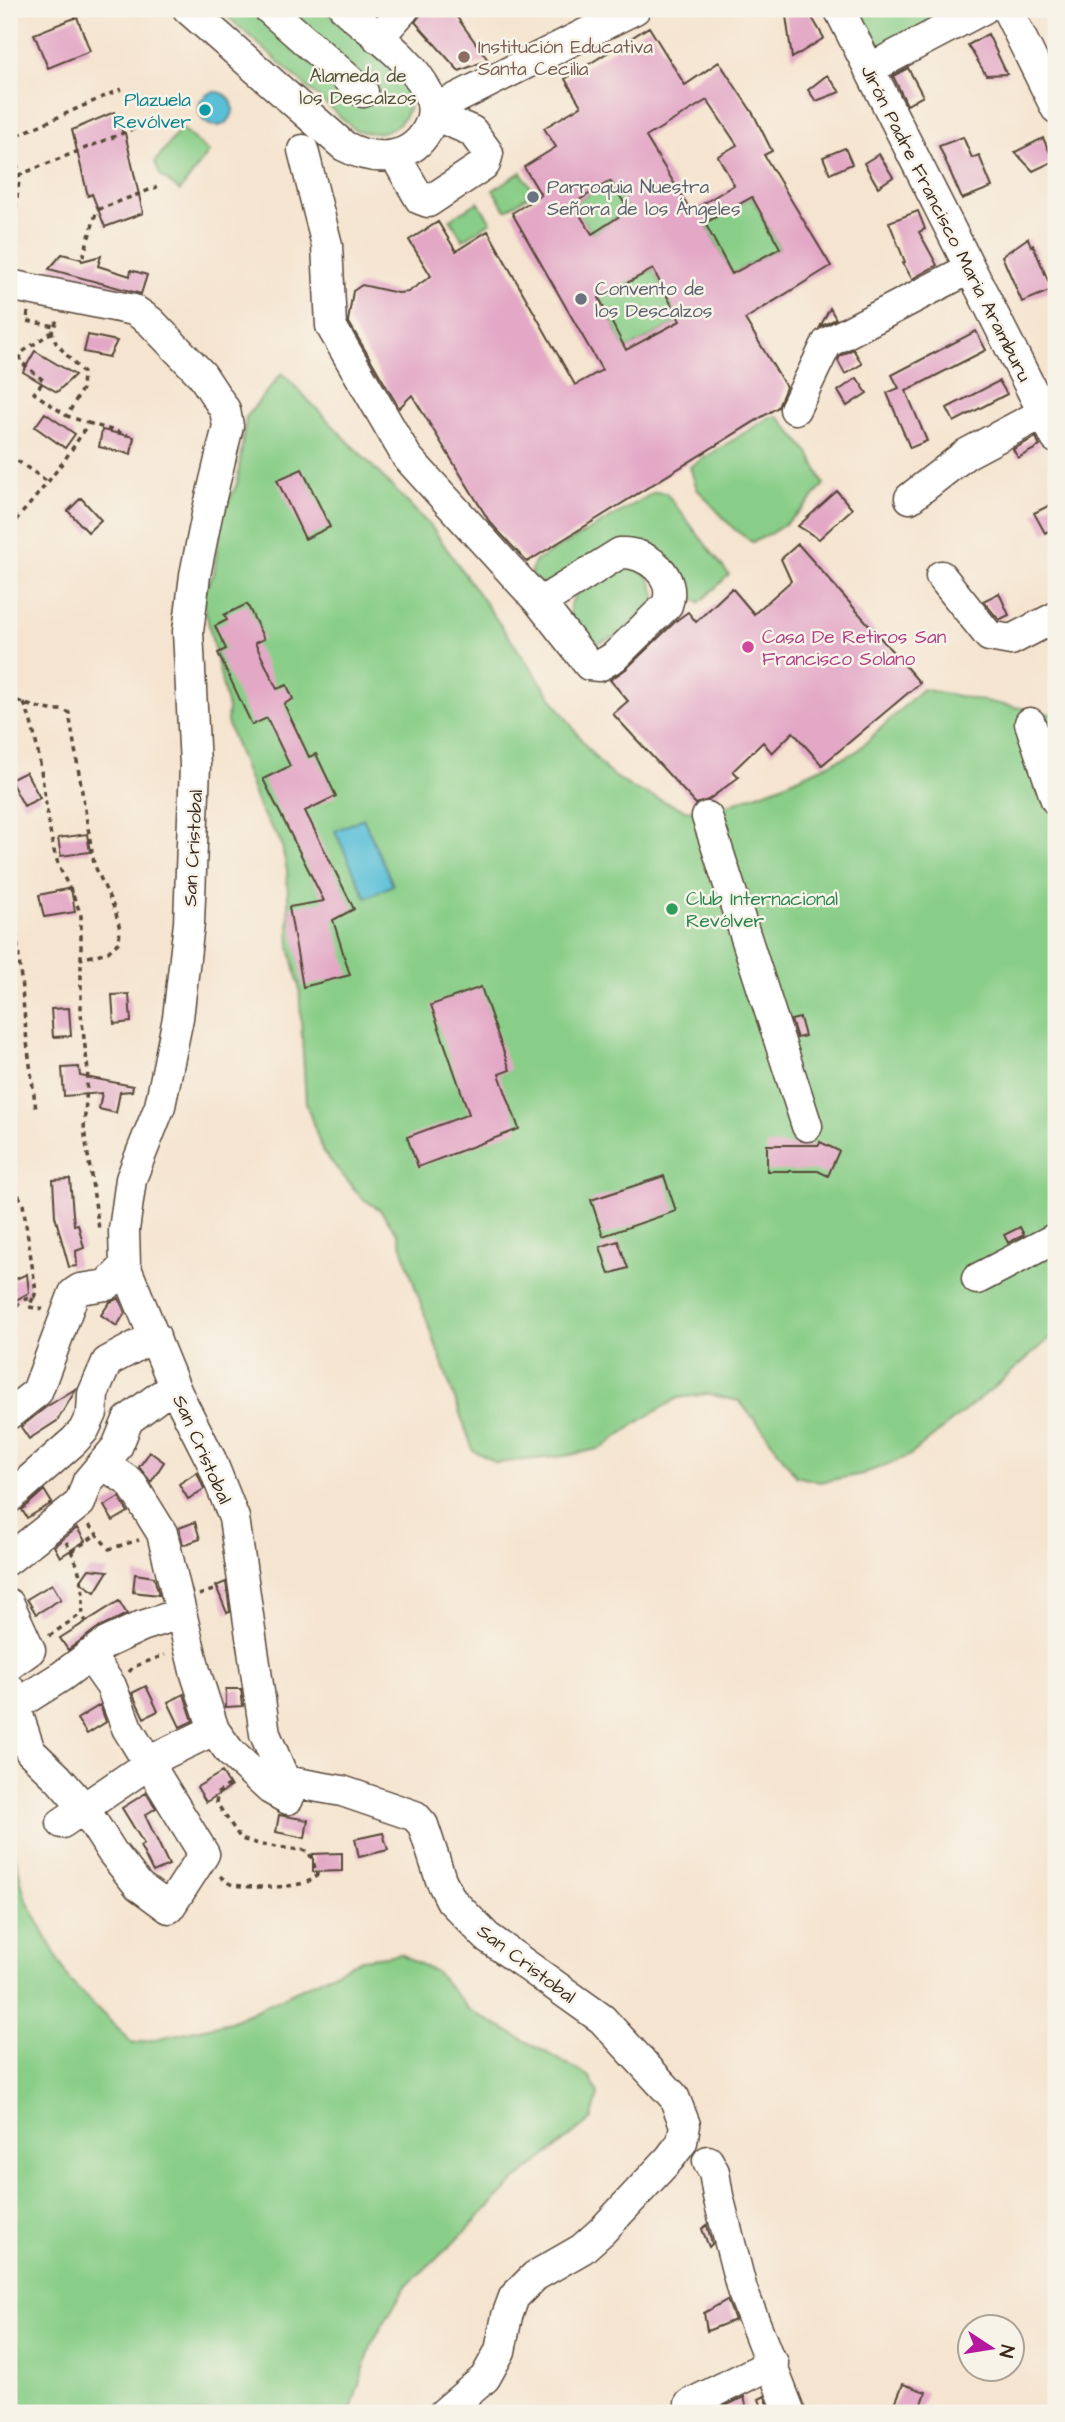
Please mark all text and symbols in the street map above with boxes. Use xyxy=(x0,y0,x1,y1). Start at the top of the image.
place label: Institución Educativa Santa Cecilia xyxy=(478,34,653,83)
marker: Institución Educativa Santa Cecilia xyxy=(456,49,472,65)
street label: Jirón Padre Francisco Maria Aramburu xyxy=(854,61,1038,387)
park label: Alameda de los Descalzos xyxy=(299,63,417,112)
place label: Plazuela Revólver xyxy=(113,87,192,136)
marker: Plazuela Revólver xyxy=(197,102,213,118)
place label: Parroquia Nuestra Señora de los Ángeles xyxy=(547,174,740,224)
marker: Parroquia Nuestra Señora de los Ángeles xyxy=(525,189,541,205)
place label: Convento de los Descalzos xyxy=(595,276,712,325)
marker: Convento de los Descalzos xyxy=(573,291,589,307)
place label: Casa De Retiros San Francisco Solano xyxy=(762,624,946,673)
marker: Casa De Retiros San Francisco Solano xyxy=(740,639,756,655)
street label: San Cristobal xyxy=(177,789,210,907)
place label: Club Internacional Revólver xyxy=(686,886,838,935)
marker: Club Internacional Revólver xyxy=(664,901,680,917)
street label: San Cristobal xyxy=(165,1391,238,1509)
street label: San Cristobal xyxy=(471,1918,581,2010)
north arrow xyxy=(956,2314,1026,2384)
text: N xyxy=(992,2343,1021,2360)

